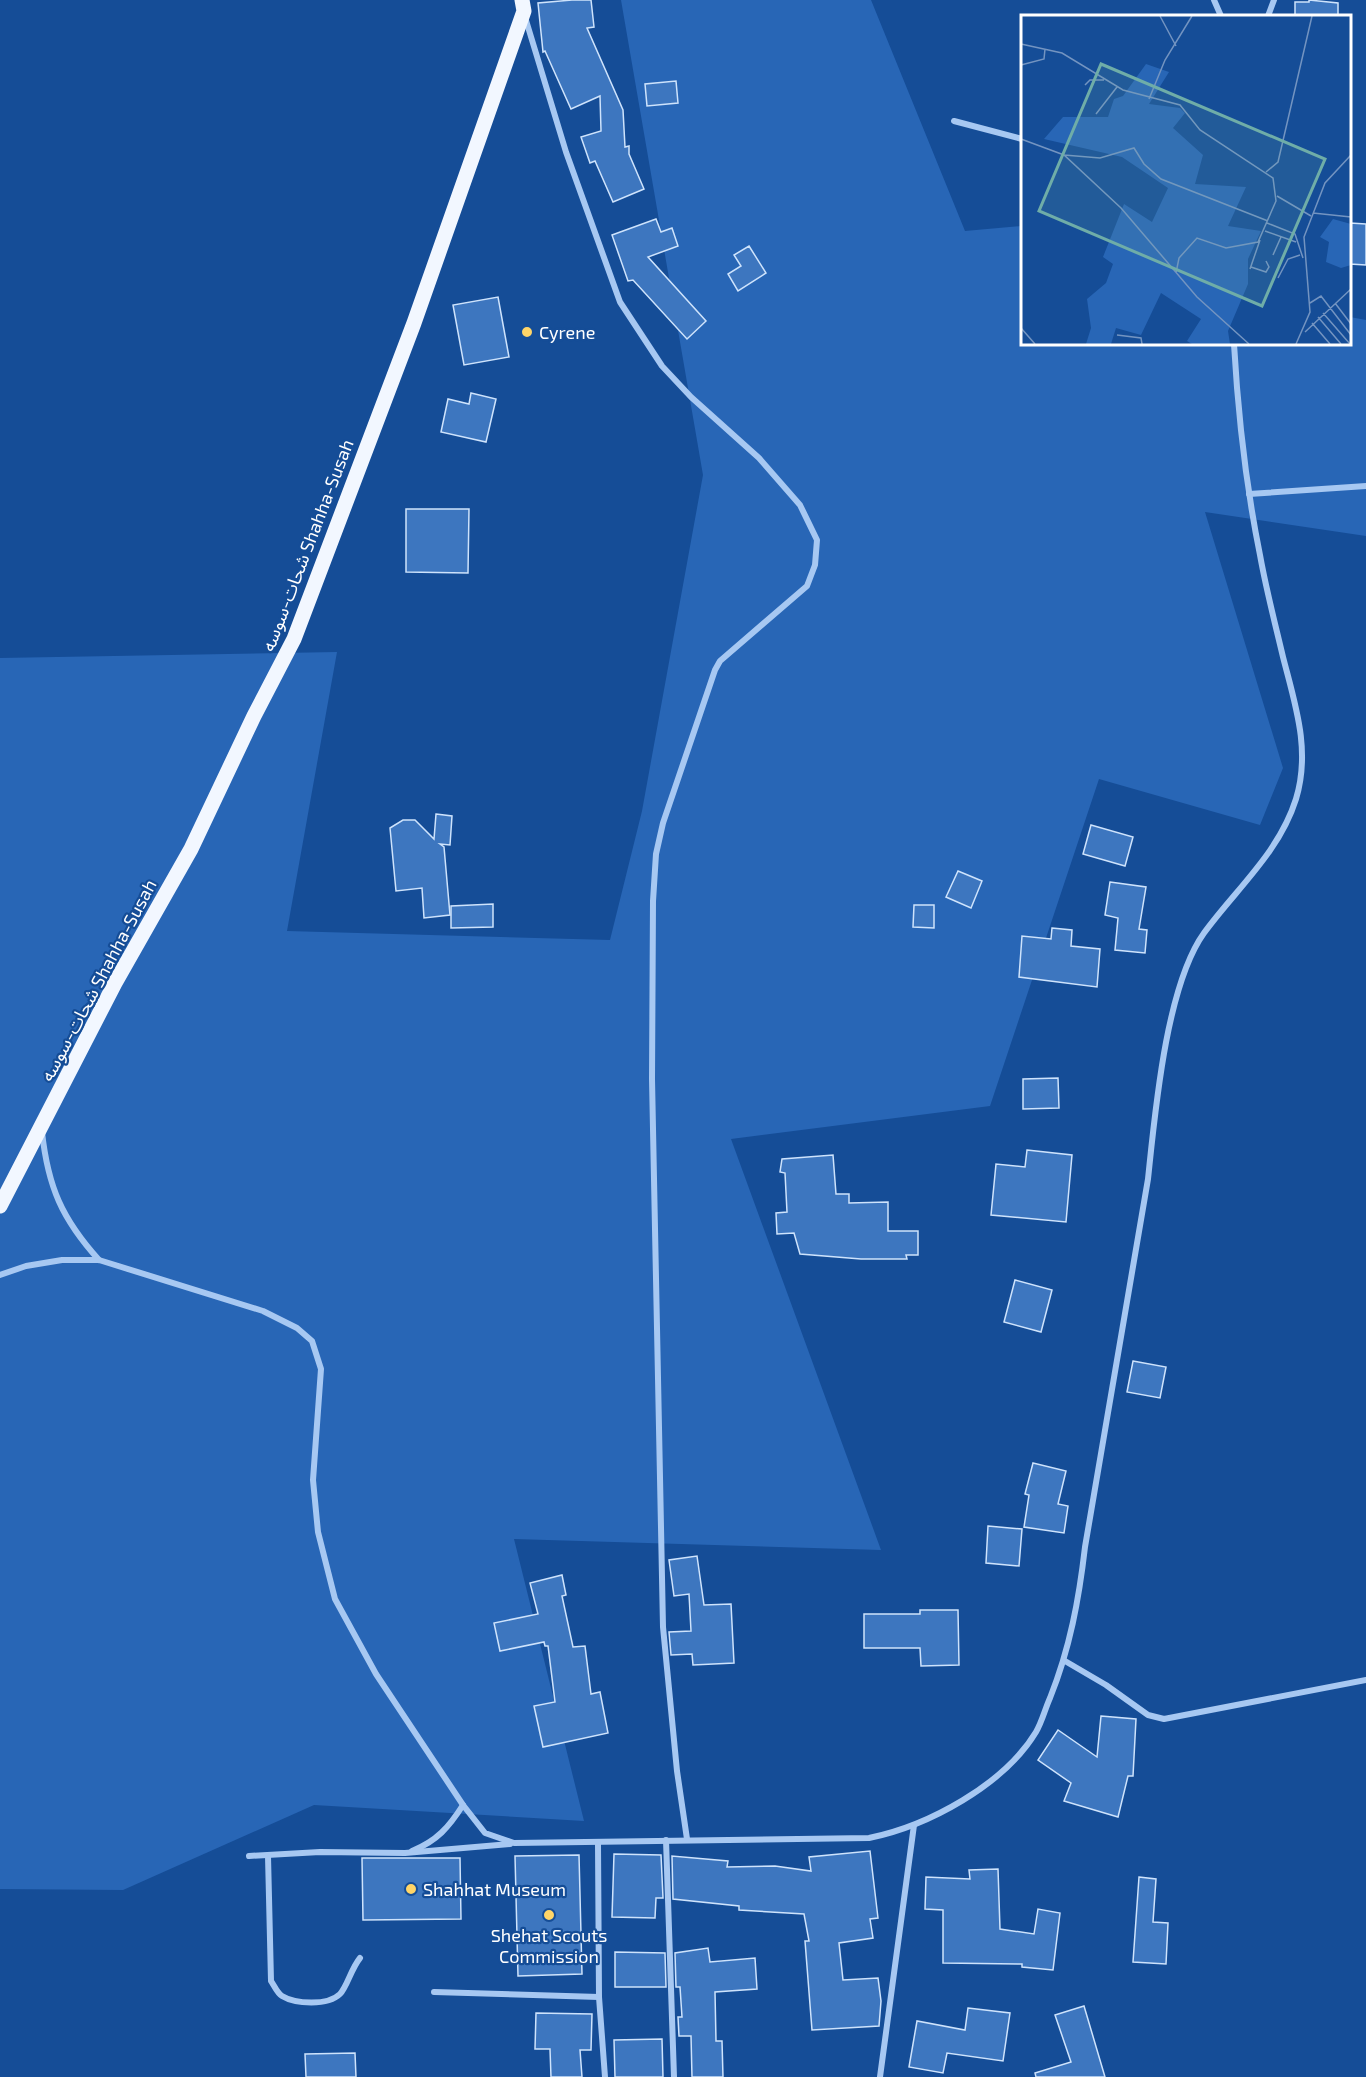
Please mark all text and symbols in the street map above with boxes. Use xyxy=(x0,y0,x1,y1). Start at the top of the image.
inset map xyxy=(1021,15,1351,345)
place label: Cyrene xyxy=(539,321,595,343)
marker: Cyrene xyxy=(520,325,534,339)
street label: شحات-سوسه Shahha-Susah xyxy=(256,436,359,654)
street label: شحات-سوسه Shahha-Susah xyxy=(35,875,161,1085)
place label: Shahhat Museum xyxy=(423,1878,566,1900)
marker: Shahhat Museum xyxy=(404,1882,418,1896)
marker: Shehat Scouts Commission xyxy=(542,1908,556,1922)
place label: Shehat Scouts Commission xyxy=(491,1924,607,1967)

